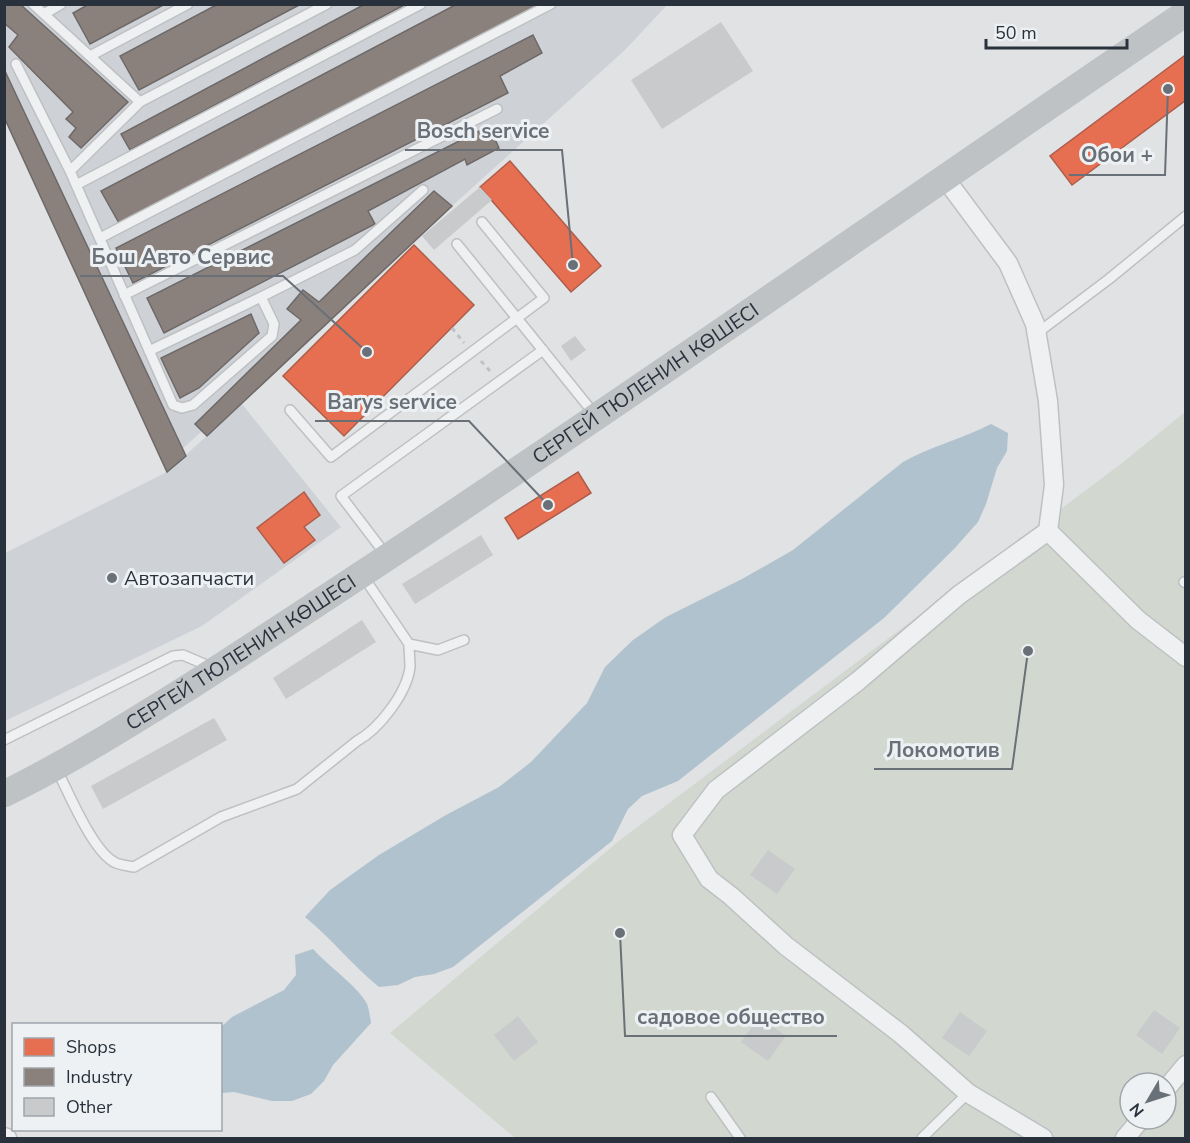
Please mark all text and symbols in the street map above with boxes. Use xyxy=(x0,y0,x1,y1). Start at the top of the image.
scale bar xyxy=(986,12,1127,50)
text: 50 m xyxy=(995,21,1037,45)
callout: Bosch service xyxy=(405,111,562,150)
text: Bosch service xyxy=(417,117,549,145)
callout: Обои + xyxy=(1069,136,1165,175)
text: Обои + xyxy=(1081,141,1153,169)
callout: Бош Авто Сервис xyxy=(80,237,283,276)
text: Бош Авто Сервис xyxy=(92,243,270,271)
street label: СЕРГЕЙ ТЮЛЕНИН КӨШЕСІ xyxy=(527,297,764,471)
callout: Barys service xyxy=(315,382,469,421)
text: Barys service xyxy=(327,388,457,416)
place label: Автозапчасти xyxy=(124,565,254,592)
street label: СЕРГЕЙ ТЮЛЕНИН КӨШЕСІ xyxy=(121,569,361,737)
marker: Автозапчасти xyxy=(105,571,119,585)
callout: Локомотив xyxy=(874,730,1012,769)
text: Локомотив xyxy=(886,736,1000,764)
callout: садовое общество xyxy=(625,997,837,1036)
text: садовое общество xyxy=(637,1003,825,1031)
legend xyxy=(12,1023,222,1131)
text: Shops xyxy=(66,1035,116,1059)
text: Industry xyxy=(66,1065,133,1089)
north arrow xyxy=(1118,1071,1178,1131)
text: Other xyxy=(66,1095,113,1119)
text: N xyxy=(1125,1098,1149,1121)

